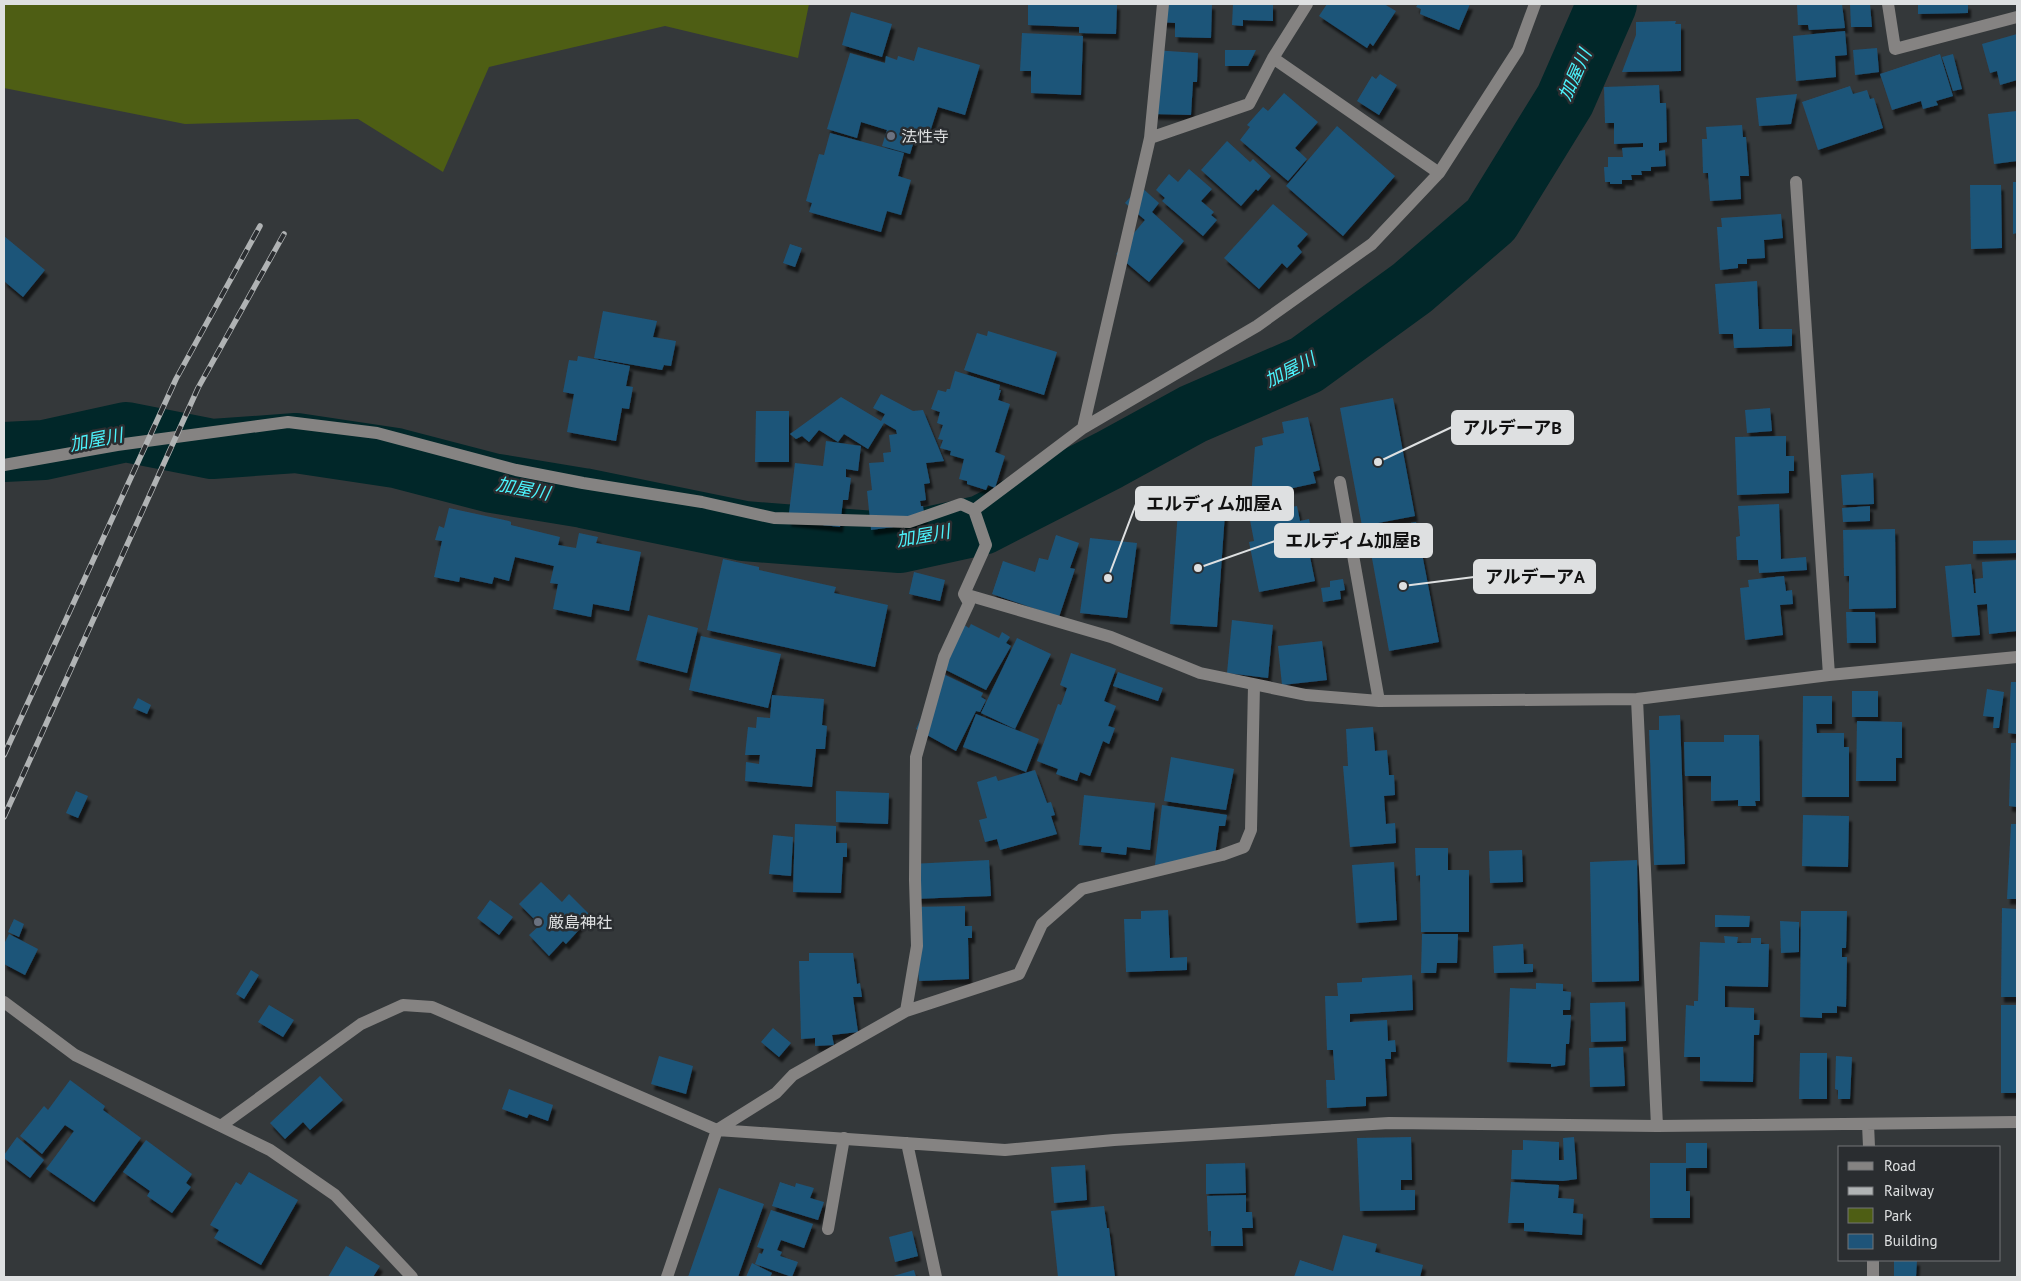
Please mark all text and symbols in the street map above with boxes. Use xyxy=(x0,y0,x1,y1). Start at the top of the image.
water label: 加屋川 xyxy=(1553,44,1597,104)
place label: 法性寺 xyxy=(901,126,949,146)
marker: 法性寺 xyxy=(885,130,897,142)
water label: 加屋川 xyxy=(1260,346,1321,392)
callout: アルデーアB xyxy=(1452,411,1573,444)
text: アルデーアB xyxy=(1462,416,1562,439)
water label: 加屋川 xyxy=(67,423,127,456)
water label: 加屋川 xyxy=(494,472,554,505)
callout: エルディム加屋A xyxy=(1136,487,1293,520)
text: エルディム加屋A xyxy=(1146,492,1282,515)
water label: 加屋川 xyxy=(894,519,953,552)
callout: エルディム加屋B xyxy=(1275,524,1432,557)
text: エルディム加屋B xyxy=(1285,529,1421,552)
callout: アルデーアA xyxy=(1474,560,1595,593)
text: アルデーアA xyxy=(1485,565,1585,588)
place label: 厳島神社 xyxy=(548,912,612,932)
marker: 厳島神社 xyxy=(532,916,544,928)
legend xyxy=(1838,1146,2001,1261)
text: Road xyxy=(1884,1156,1916,1175)
text: Railway xyxy=(1884,1181,1934,1200)
text: Park xyxy=(1884,1206,1912,1225)
text: Building xyxy=(1884,1231,1938,1250)

